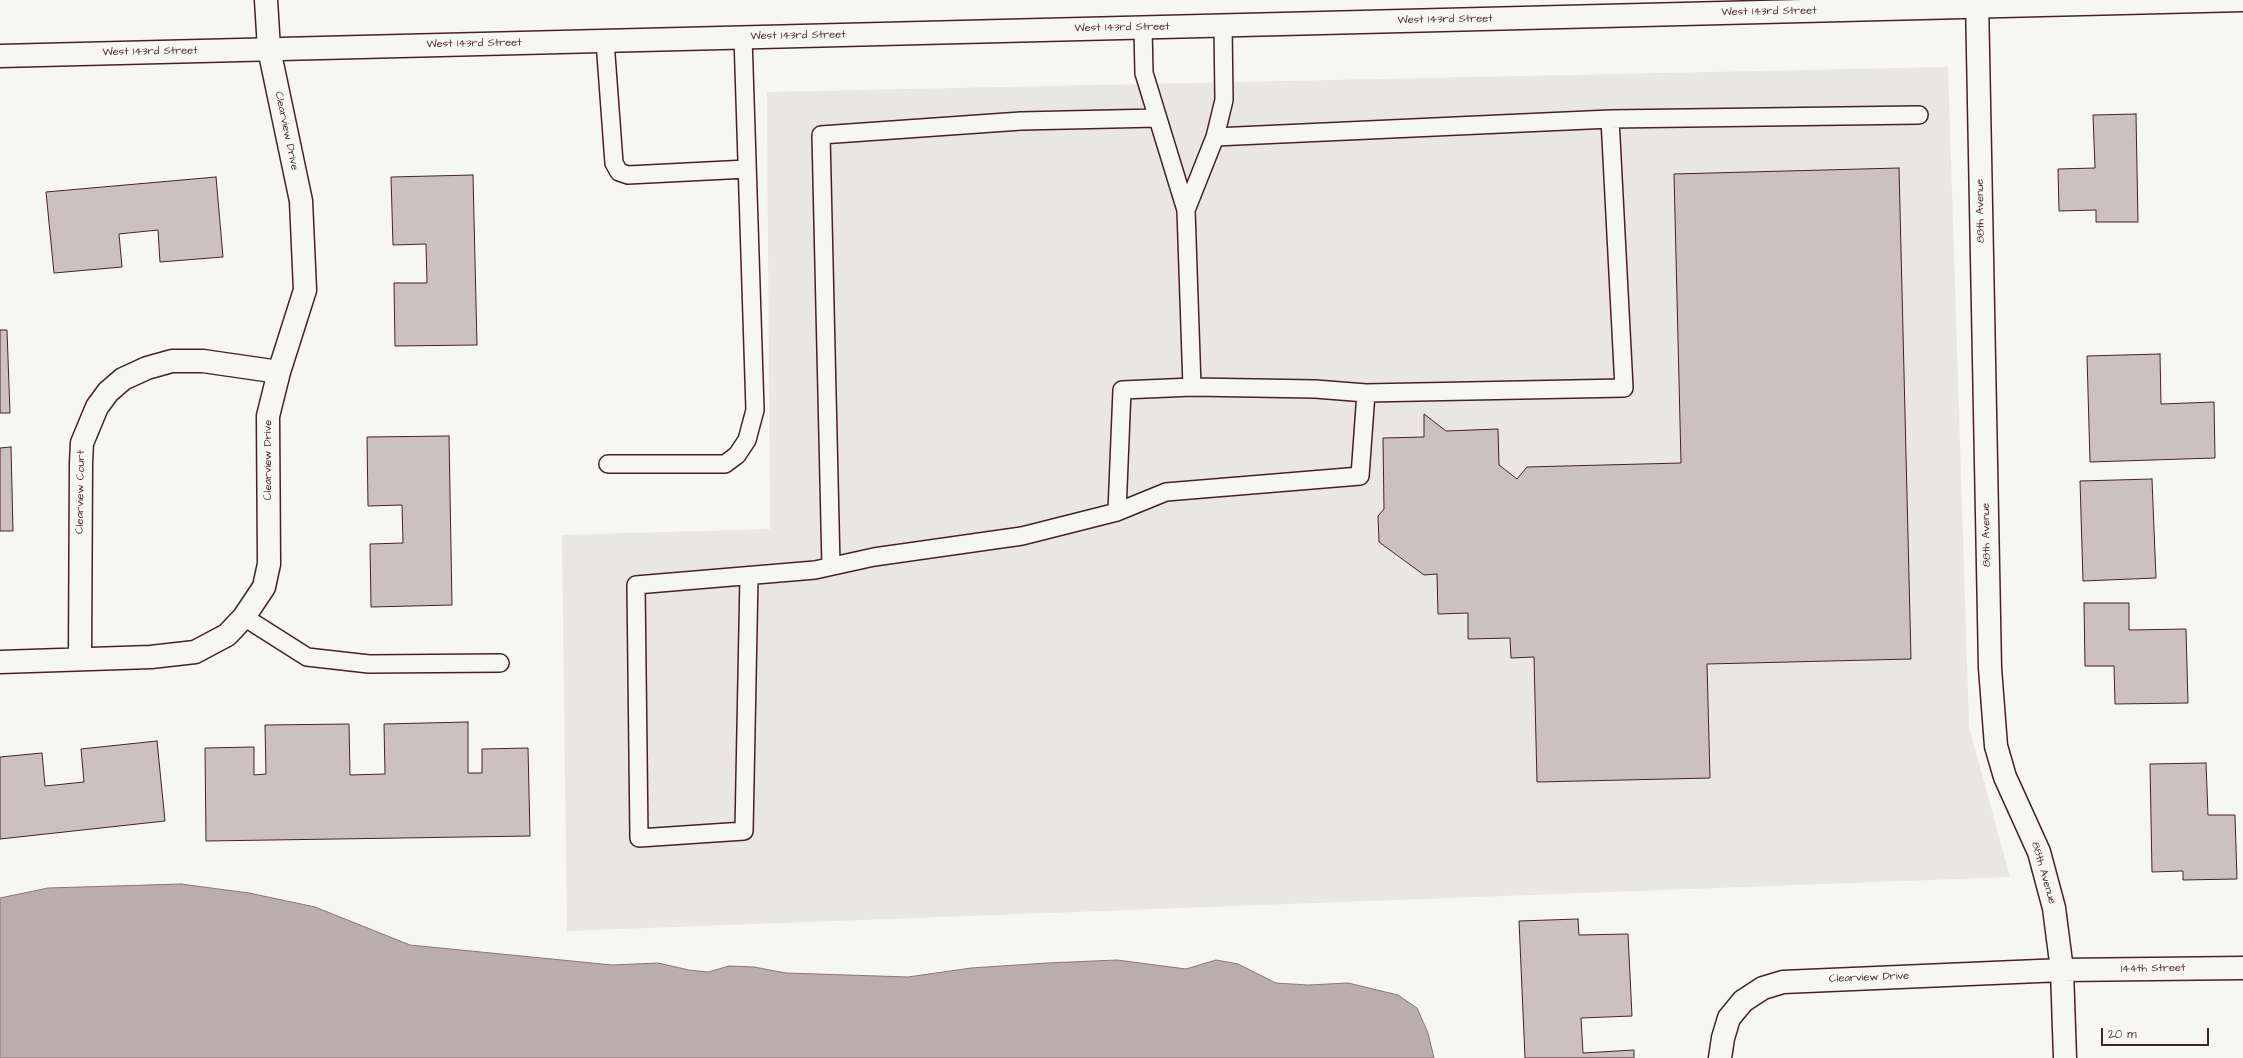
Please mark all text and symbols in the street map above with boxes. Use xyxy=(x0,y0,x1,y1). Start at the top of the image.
street label: West 143rd Street xyxy=(1721,5,1817,19)
street label: West 143rd Street xyxy=(1397,13,1493,27)
street label: West 143rd Street xyxy=(1074,21,1170,35)
street label: West 143rd Street xyxy=(750,29,846,43)
street label: West 143rd Street xyxy=(426,37,522,51)
street label: West 143rd Street xyxy=(102,45,198,59)
street label: Clearview Drive xyxy=(271,90,301,172)
street label: 88th Avenue xyxy=(1974,179,1988,243)
street label: Clearview Drive xyxy=(262,420,276,500)
street label: Clearview Court xyxy=(74,450,88,534)
street label: 88th Avenue xyxy=(1980,503,1994,567)
street label: 88th Avenue xyxy=(2028,840,2058,906)
street label: 144th Street xyxy=(2121,962,2185,976)
street label: Clearview Drive xyxy=(1829,970,1909,986)
scale bar xyxy=(2103,1020,2211,1046)
text: 20 m xyxy=(2108,1026,2137,1043)

